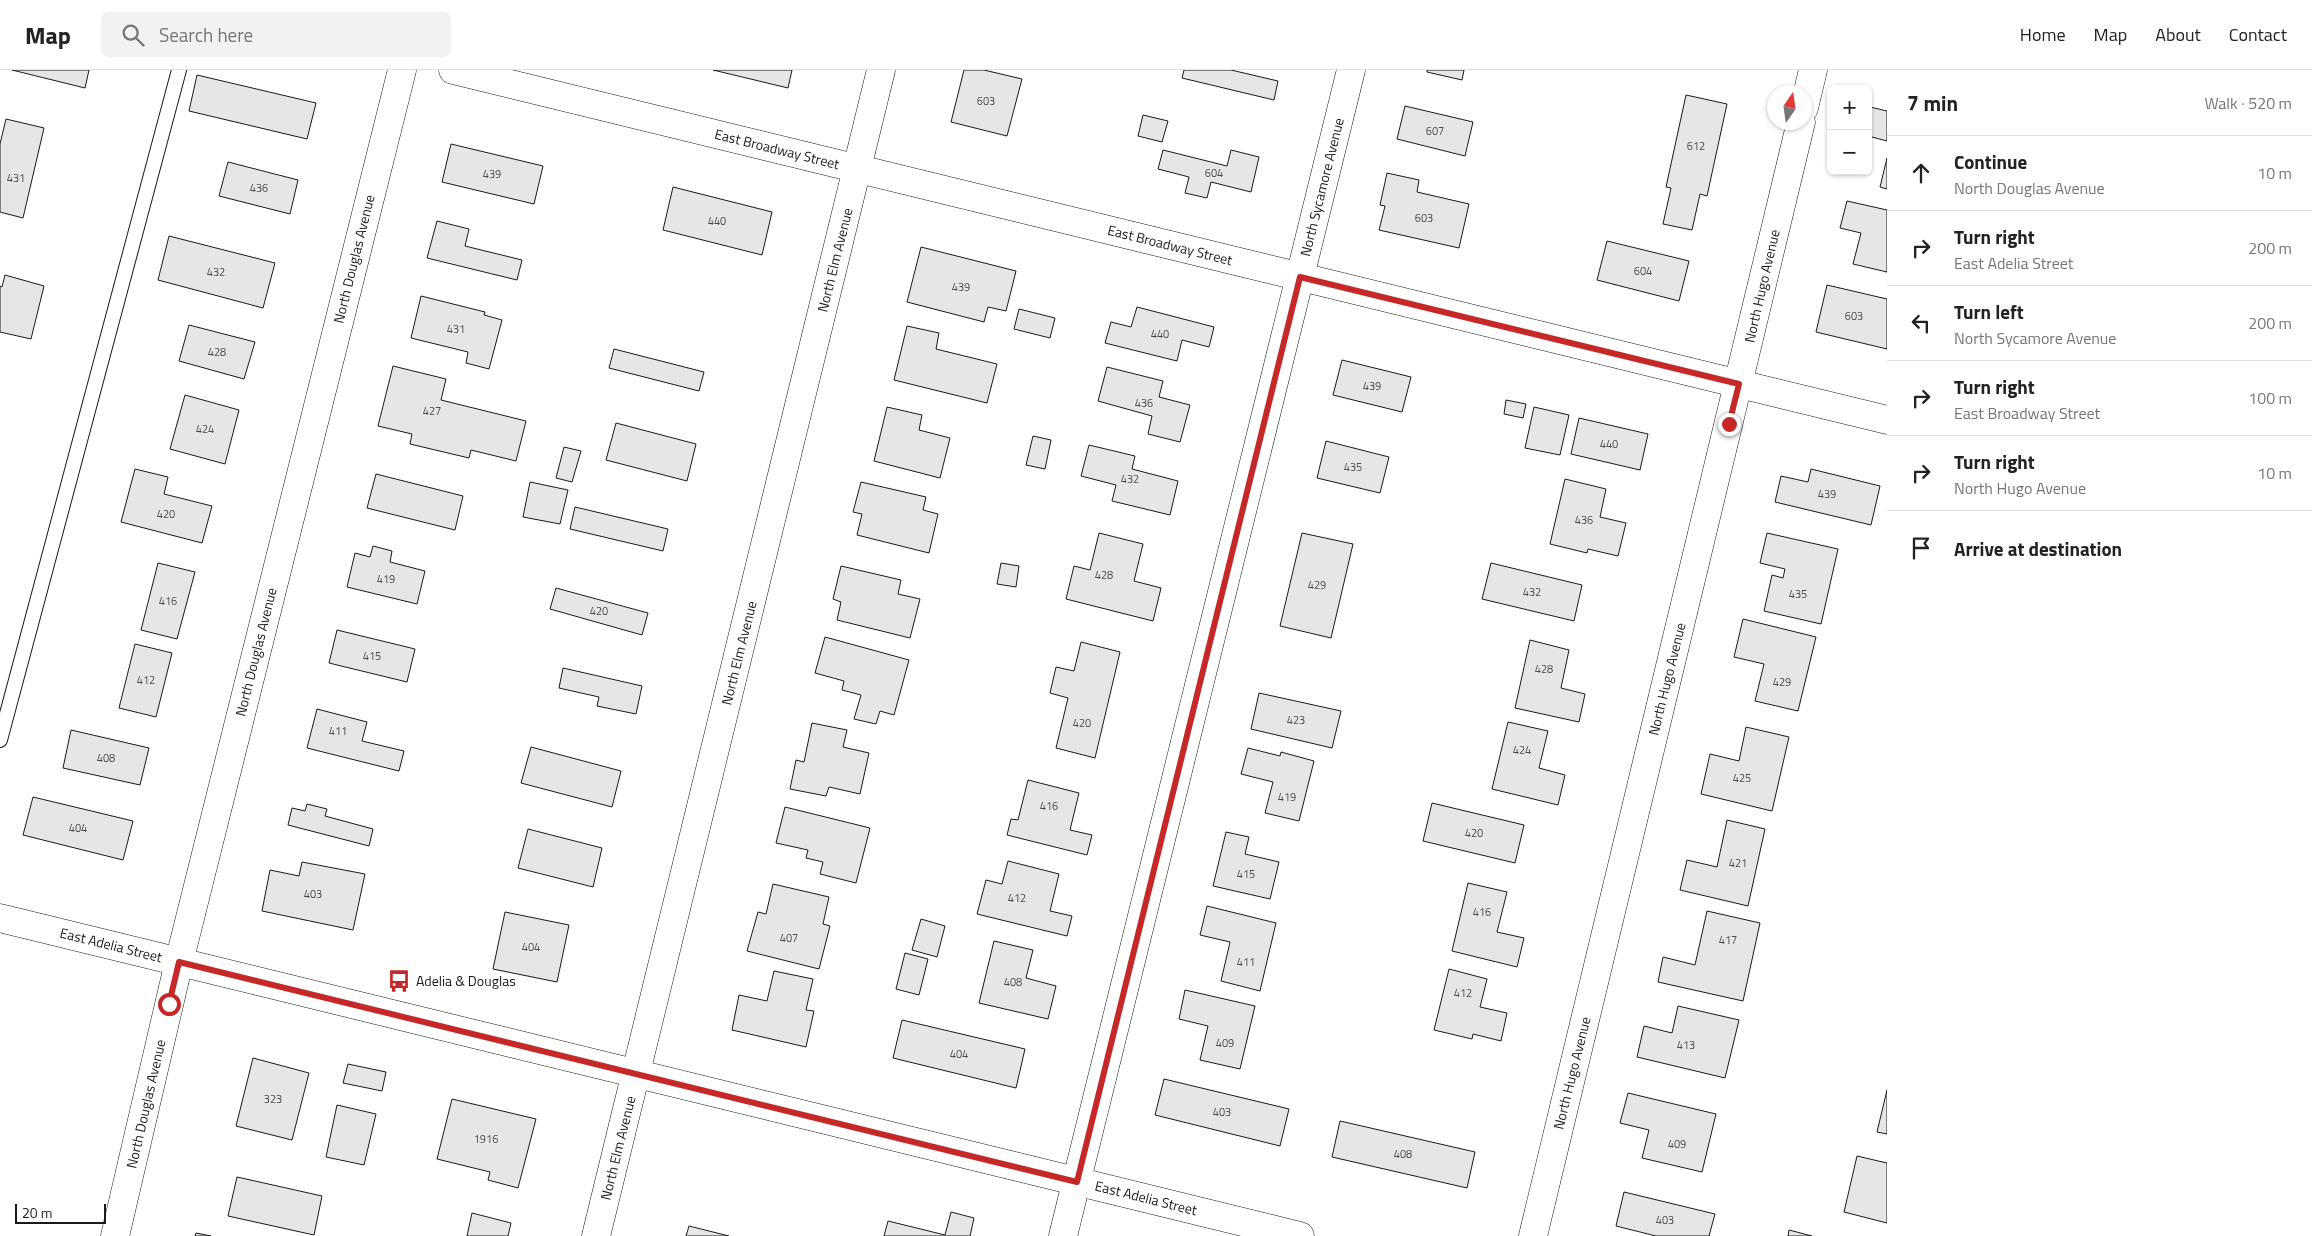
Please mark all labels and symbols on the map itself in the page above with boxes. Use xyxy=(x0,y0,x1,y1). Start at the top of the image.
north arrow xyxy=(1767,85,1812,130)
house number: 603 xyxy=(977,93,995,109)
street label: North Sycamore Avenue xyxy=(1294,115,1349,258)
street label: East Broadway Street xyxy=(713,123,842,174)
house number: 607 xyxy=(1426,123,1444,139)
house number: 612 xyxy=(1687,138,1705,154)
house number: 604 xyxy=(1205,165,1223,181)
house number: 439 xyxy=(483,166,501,182)
house number: 431 xyxy=(7,170,25,186)
house number: 436 xyxy=(250,180,268,196)
street label: North Douglas Avenue xyxy=(327,192,380,325)
street label: North Elm Avenue xyxy=(811,206,858,314)
house number: 603 xyxy=(1415,210,1433,226)
house number: 440 xyxy=(708,213,726,229)
street label: East Broadway Street xyxy=(1106,219,1235,270)
street label: North Hugo Avenue xyxy=(1738,227,1785,345)
house number: 604 xyxy=(1634,263,1652,279)
house number: 432 xyxy=(207,264,225,280)
house number: 439 xyxy=(952,279,970,295)
house number: 603 xyxy=(1845,308,1863,324)
house number: 431 xyxy=(447,321,465,337)
house number: 440 xyxy=(1151,326,1169,342)
house number: 428 xyxy=(208,344,226,360)
house number: 439 xyxy=(1363,378,1381,394)
house number: 436 xyxy=(1135,395,1153,411)
house number: 427 xyxy=(423,403,441,419)
route end xyxy=(1718,413,1741,436)
house number: 424 xyxy=(196,421,214,437)
house number: 440 xyxy=(1600,436,1618,452)
house number: 435 xyxy=(1344,459,1362,475)
house number: 432 xyxy=(1121,471,1139,487)
house number: 439 xyxy=(1818,486,1836,502)
house number: 420 xyxy=(157,506,175,522)
house number: 436 xyxy=(1575,512,1593,528)
house number: 428 xyxy=(1095,567,1113,583)
house number: 419 xyxy=(377,571,395,587)
house number: 429 xyxy=(1308,577,1326,593)
house number: 432 xyxy=(1523,584,1541,600)
street label: North Douglas Avenue xyxy=(229,585,282,718)
house number: 435 xyxy=(1789,586,1807,602)
house number: 416 xyxy=(159,593,177,609)
street label: North Elm Avenue xyxy=(715,599,762,707)
house number: 420 xyxy=(590,603,608,619)
street label: North Hugo Avenue xyxy=(1642,620,1691,737)
house number: 415 xyxy=(363,648,381,664)
house number: 428 xyxy=(1535,661,1553,677)
house number: 412 xyxy=(137,672,155,688)
house number: 429 xyxy=(1773,674,1791,690)
house number: 423 xyxy=(1287,712,1305,728)
house number: 420 xyxy=(1073,715,1091,731)
house number: 411 xyxy=(329,723,347,739)
house number: 424 xyxy=(1513,742,1531,758)
house number: 408 xyxy=(97,750,115,766)
house number: 425 xyxy=(1733,770,1751,786)
house number: 419 xyxy=(1278,789,1296,805)
house number: 416 xyxy=(1040,798,1058,814)
house number: 404 xyxy=(69,820,87,836)
house number: 420 xyxy=(1465,825,1483,841)
house number: 421 xyxy=(1729,855,1747,871)
house number: 415 xyxy=(1237,866,1255,882)
house number: 403 xyxy=(304,886,322,902)
house number: 412 xyxy=(1008,890,1026,906)
house number: 416 xyxy=(1473,904,1491,920)
street label: East Adelia Street xyxy=(58,922,164,967)
house number: 407 xyxy=(780,930,798,946)
house number: 417 xyxy=(1719,932,1737,948)
house number: 404 xyxy=(522,939,540,955)
house number: 411 xyxy=(1237,954,1255,970)
bus stop icon: Adelia & Douglas xyxy=(386,968,412,994)
place label: Adelia & Douglas xyxy=(416,970,516,991)
house number: 408 xyxy=(1004,974,1022,990)
house number: 412 xyxy=(1454,985,1472,1001)
route start xyxy=(158,993,181,1016)
street label: North Hugo Avenue xyxy=(1547,1014,1596,1131)
house number: 409 xyxy=(1216,1035,1234,1051)
street label: North Douglas Avenue xyxy=(120,1037,171,1170)
house number: 413 xyxy=(1677,1037,1695,1053)
house number: 404 xyxy=(950,1046,968,1062)
house number: 323 xyxy=(264,1091,282,1107)
street label: North Elm Avenue xyxy=(594,1094,641,1202)
house number: 403 xyxy=(1213,1104,1231,1120)
house number: 1916 xyxy=(474,1131,498,1147)
house number: 409 xyxy=(1668,1136,1686,1152)
house number: 408 xyxy=(1394,1146,1412,1162)
street label: East Adelia Street xyxy=(1093,1175,1199,1220)
scale bar xyxy=(15,1201,106,1224)
house number: 403 xyxy=(1656,1212,1674,1228)

